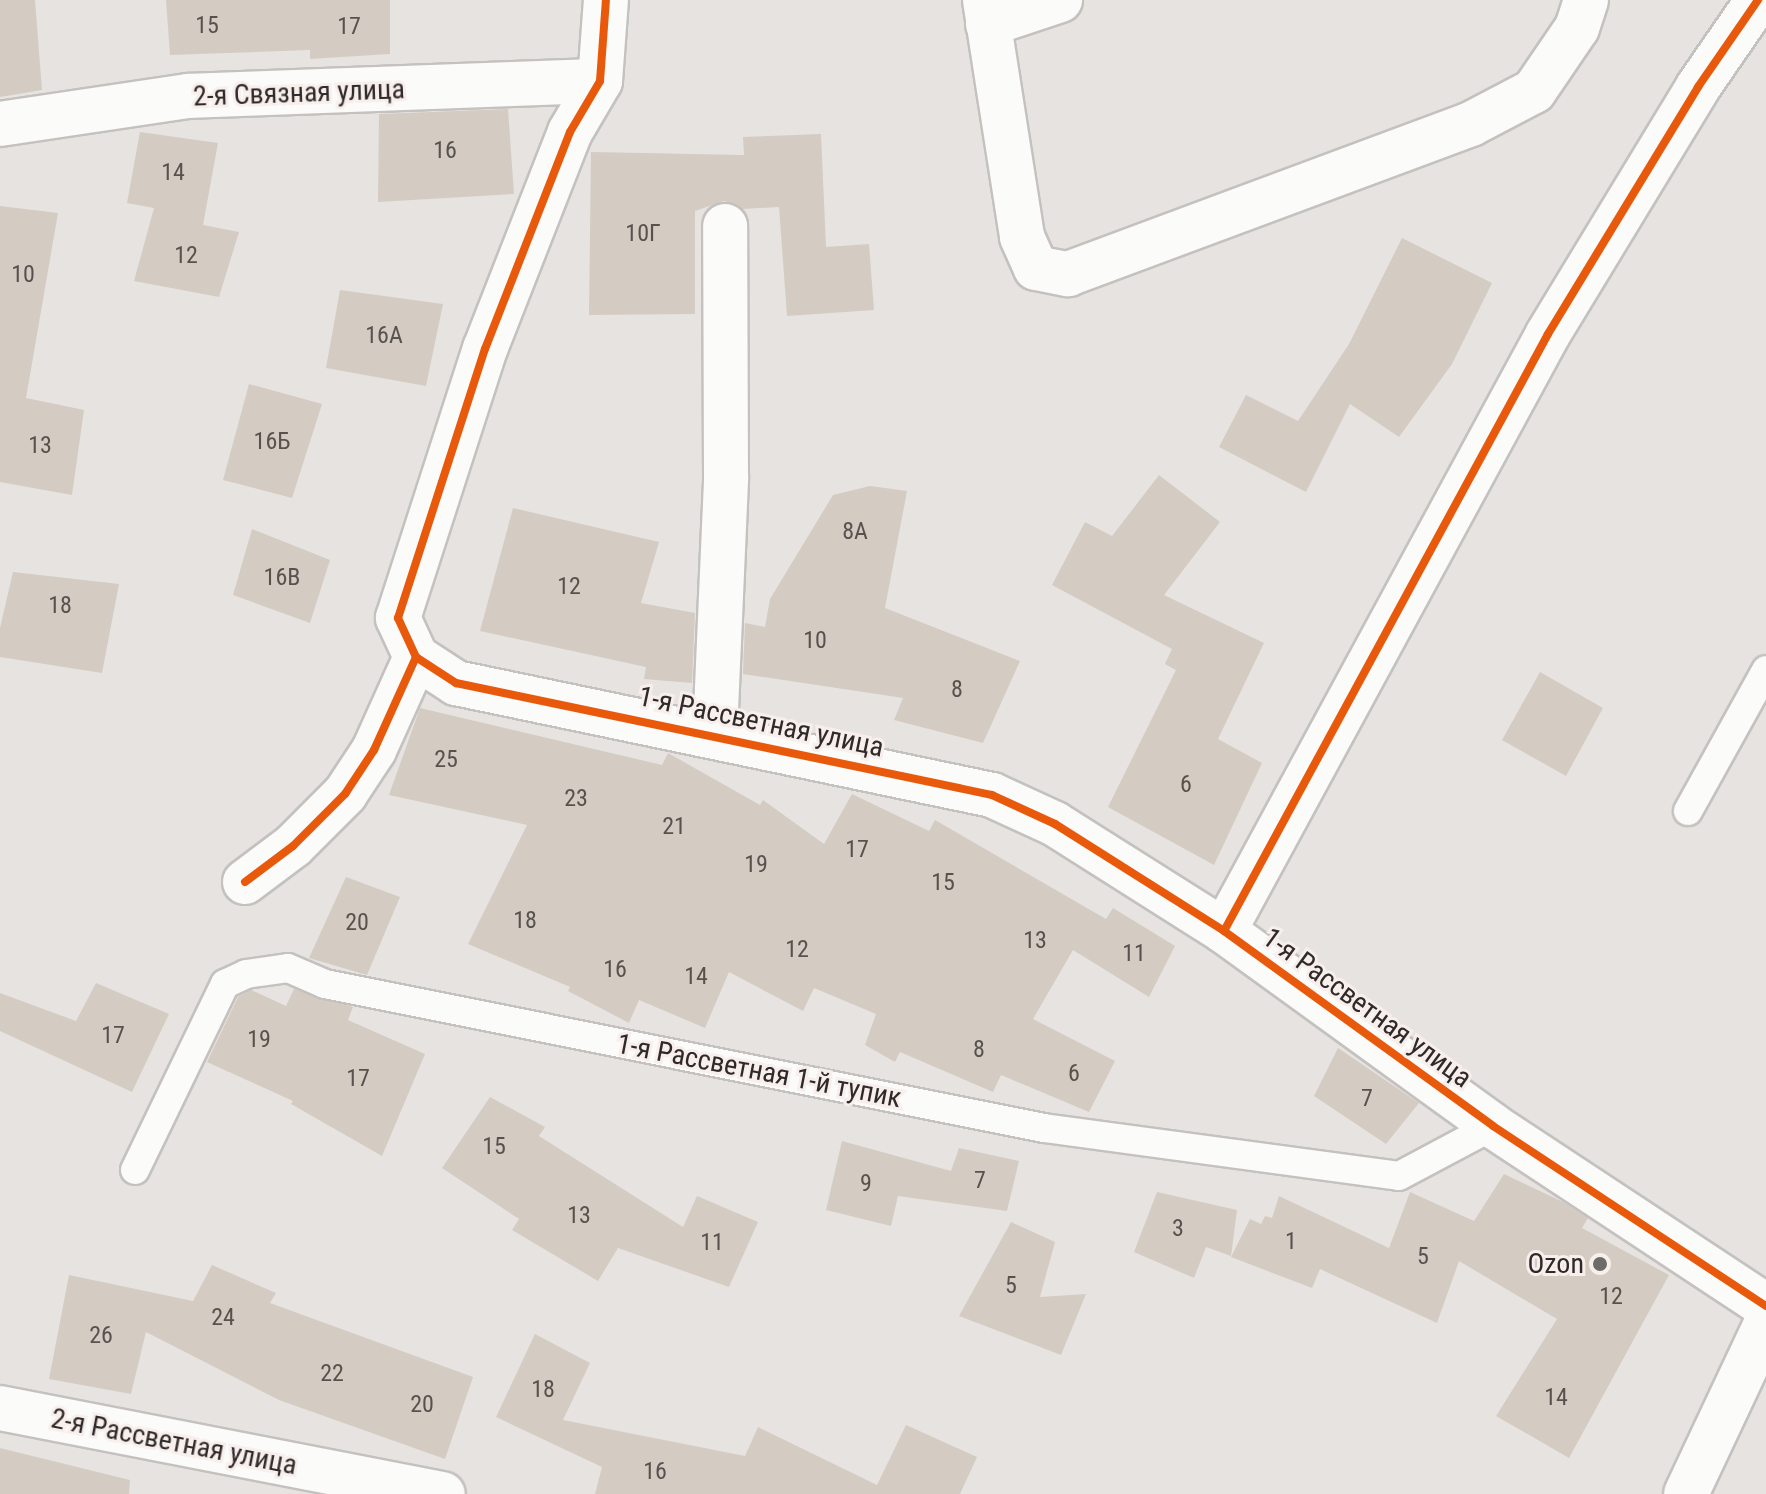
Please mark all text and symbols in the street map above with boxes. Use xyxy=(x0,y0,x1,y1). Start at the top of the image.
house number: 15 xyxy=(195,12,219,40)
house number: 17 xyxy=(337,13,361,41)
street label: 2-я Связная улица xyxy=(192,73,406,113)
house number: 16 xyxy=(433,137,457,165)
house number: 14 xyxy=(161,159,185,187)
house number: 10Г xyxy=(625,220,661,248)
house number: 12 xyxy=(174,242,198,270)
house number: 10 xyxy=(11,261,35,289)
house number: 16А xyxy=(365,322,403,350)
house number: 16Б xyxy=(254,428,290,456)
house number: 13 xyxy=(28,432,52,460)
house number: 8А xyxy=(842,518,868,546)
house number: 16В xyxy=(264,564,300,592)
house number: 12 xyxy=(557,573,581,601)
house number: 18 xyxy=(48,592,72,620)
house number: 10 xyxy=(803,627,827,655)
house number: 8 xyxy=(951,676,963,704)
street label: 1-я Рассветная улица xyxy=(635,680,887,764)
house number: 25 xyxy=(434,746,458,774)
house number: 6 xyxy=(1180,771,1192,799)
house number: 23 xyxy=(564,785,588,813)
house number: 21 xyxy=(662,813,686,841)
house number: 17 xyxy=(845,836,869,864)
house number: 19 xyxy=(744,851,768,879)
house number: 15 xyxy=(931,869,955,897)
house number: 18 xyxy=(513,907,537,935)
house number: 20 xyxy=(345,909,369,937)
street label: 1-я Рассветная улица xyxy=(1256,921,1478,1095)
house number: 13 xyxy=(1023,927,1047,955)
house number: 12 xyxy=(785,936,809,964)
house number: 11 xyxy=(1122,940,1146,968)
house number: 16 xyxy=(603,956,627,984)
house number: 14 xyxy=(684,963,708,991)
house number: 17 xyxy=(101,1022,125,1050)
house number: 19 xyxy=(247,1026,271,1054)
street label: 1-я Рассветная 1-й тупик xyxy=(614,1027,904,1115)
house number: 8 xyxy=(973,1036,985,1064)
house number: 6 xyxy=(1068,1060,1080,1088)
house number: 17 xyxy=(346,1065,370,1093)
house number: 7 xyxy=(1361,1085,1373,1113)
house number: 15 xyxy=(482,1133,506,1161)
house number: 7 xyxy=(974,1167,986,1195)
house number: 9 xyxy=(860,1170,872,1198)
house number: 13 xyxy=(567,1202,591,1230)
house number: 3 xyxy=(1172,1215,1184,1243)
house number: 1 xyxy=(1285,1228,1297,1256)
house number: 11 xyxy=(700,1229,724,1257)
house number: 5 xyxy=(1417,1243,1429,1271)
place label: Ozon xyxy=(1527,1247,1584,1281)
marker: Ozon xyxy=(1591,1255,1609,1273)
house number: 5 xyxy=(1005,1272,1017,1300)
house number: 12 xyxy=(1599,1283,1623,1311)
house number: 24 xyxy=(211,1304,235,1332)
house number: 26 xyxy=(89,1322,113,1350)
house number: 22 xyxy=(320,1360,344,1388)
house number: 18 xyxy=(531,1376,555,1404)
house number: 14 xyxy=(1544,1384,1568,1412)
house number: 20 xyxy=(410,1391,434,1419)
street label: 2-я Рассветная улица xyxy=(48,1402,300,1482)
house number: 16 xyxy=(643,1458,667,1486)

